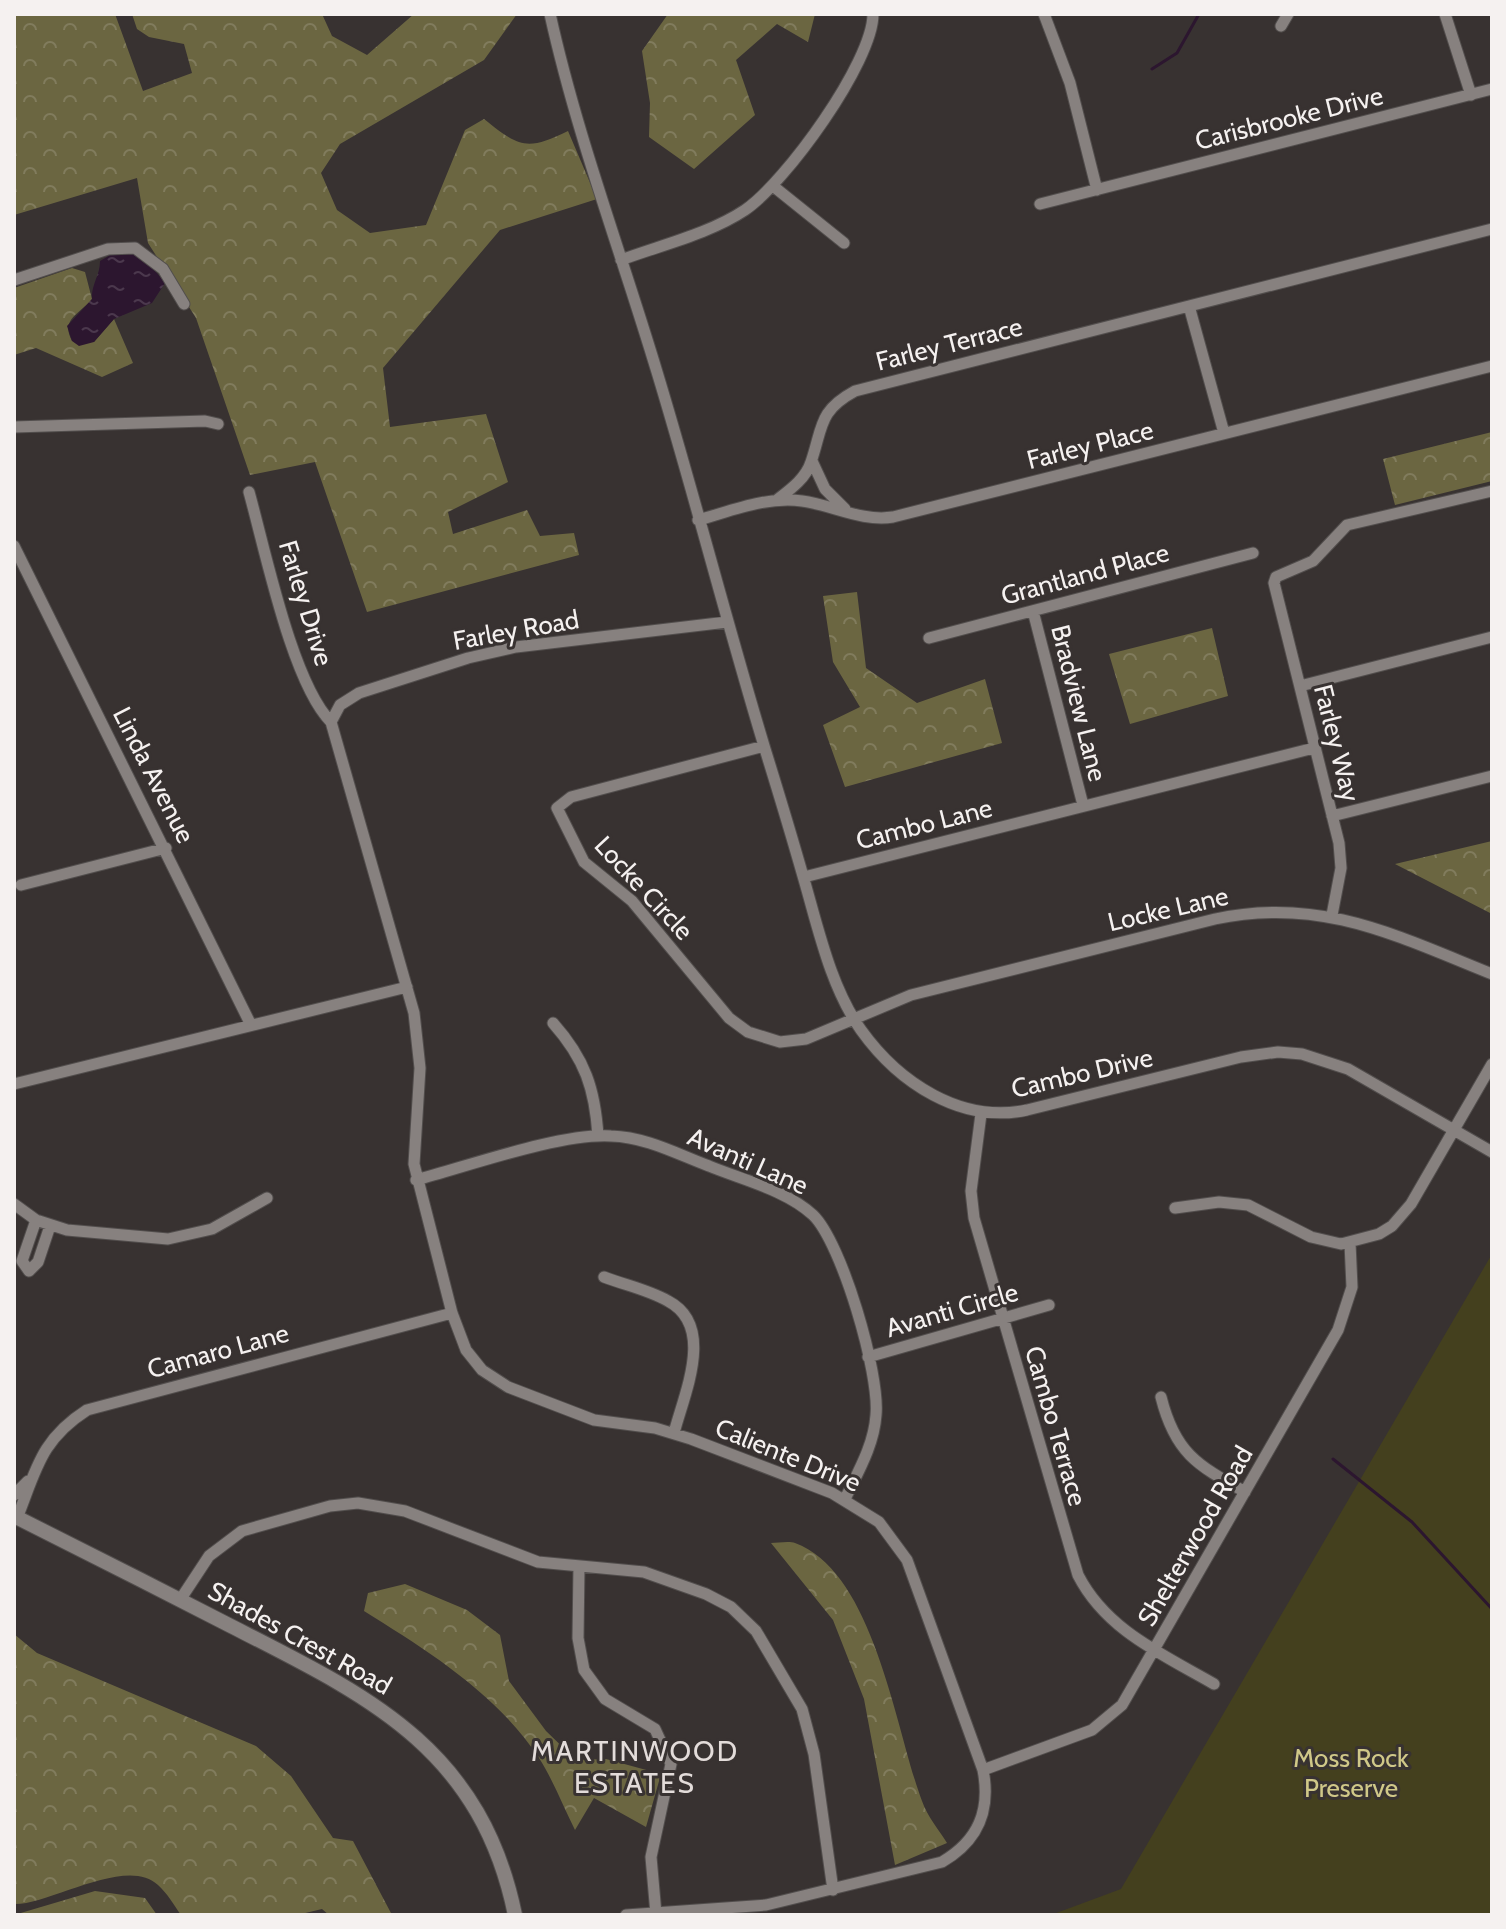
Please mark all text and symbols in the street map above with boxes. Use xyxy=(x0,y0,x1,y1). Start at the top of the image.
street label: Carisbrooke Drive xyxy=(1192,79,1386,157)
street label: Farley Terrace xyxy=(872,310,1026,378)
street label: Farley Place xyxy=(1023,414,1157,476)
street label: Farley Drive xyxy=(272,536,340,670)
street label: Grantland Place xyxy=(997,536,1173,612)
street label: Farley Road xyxy=(451,603,581,657)
street label: Bradview Lane xyxy=(1044,622,1114,784)
street label: Farley Way xyxy=(1307,681,1367,805)
street label: Linda Avenue xyxy=(106,702,202,848)
street label: Cambo Lane xyxy=(853,792,995,856)
street label: Locke Circle xyxy=(588,829,700,947)
street label: Locke Lane xyxy=(1105,880,1231,938)
street label: Cambo Drive xyxy=(1008,1041,1156,1105)
street label: Avanti Lane xyxy=(683,1120,813,1202)
street label: Avanti Circle xyxy=(882,1276,1022,1344)
street label: Camaro Lane xyxy=(144,1317,292,1385)
street label: Cambo Terrace xyxy=(1018,1342,1094,1510)
street label: Caliente Drive xyxy=(711,1411,865,1499)
street label: Shelterwood Road xyxy=(1130,1440,1260,1632)
street label: Shades Crest Road xyxy=(203,1574,397,1702)
district label: MARTINWOOD ESTATES xyxy=(531,1734,739,1800)
park label: Moss Rock Preserve xyxy=(1293,1742,1409,1804)

